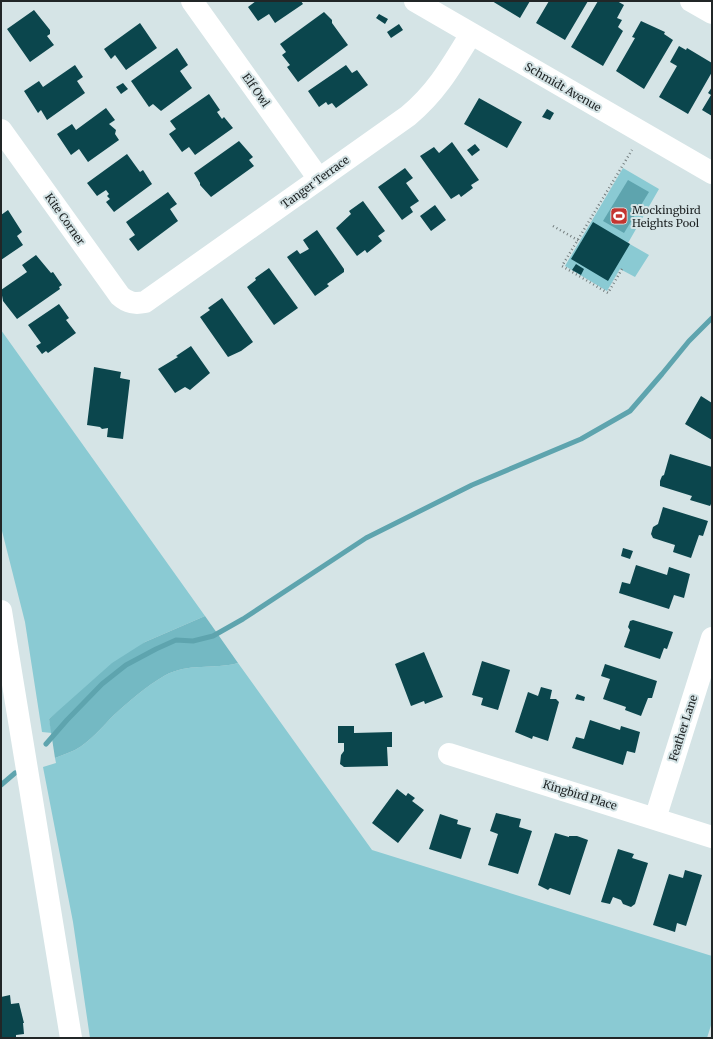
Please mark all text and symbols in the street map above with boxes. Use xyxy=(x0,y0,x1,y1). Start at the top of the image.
street label: Schmidt Avenue xyxy=(522,59,604,115)
street label: Elf Owl xyxy=(239,70,273,110)
street label: Tanger Terrace xyxy=(278,153,352,211)
street label: Kite Corner xyxy=(42,190,88,248)
place label: Mockingbird Heights Pool xyxy=(632,203,701,230)
sports icon: Mockingbird Heights Pool xyxy=(609,206,629,226)
street label: Feather Lane xyxy=(666,693,700,763)
street label: Kingbird Place xyxy=(541,777,619,813)

